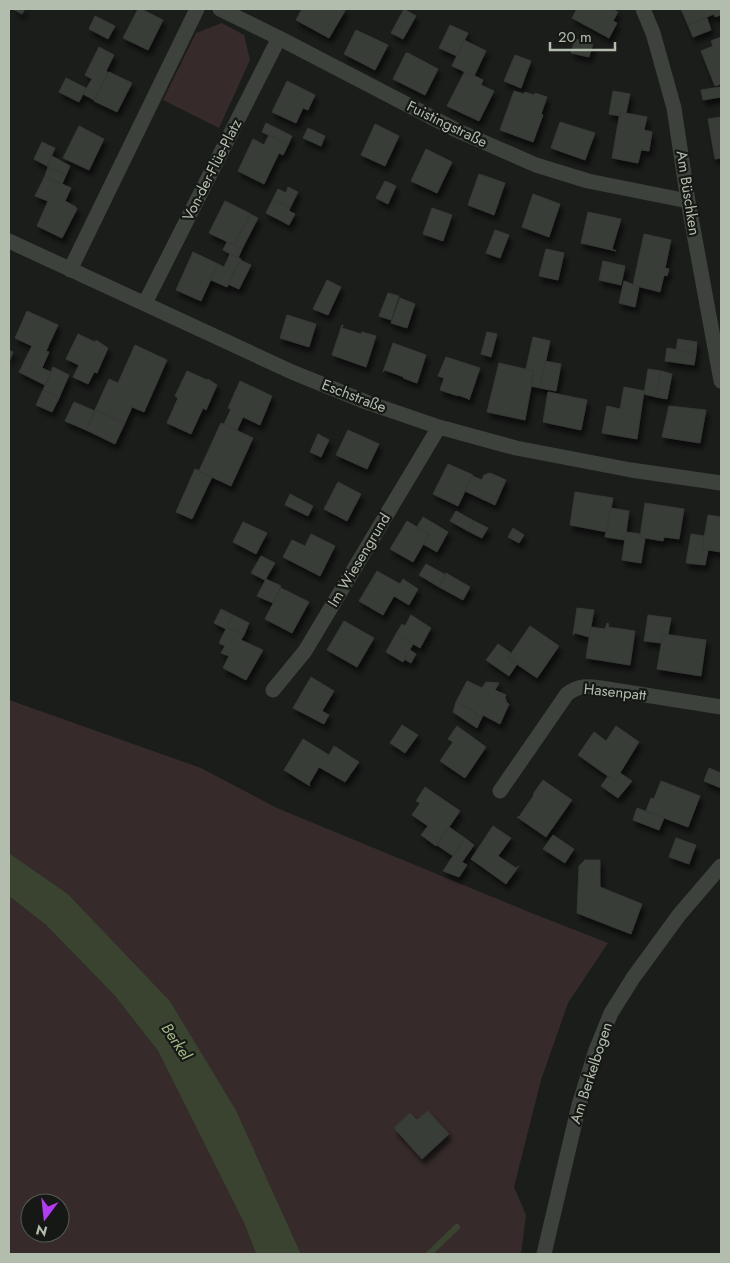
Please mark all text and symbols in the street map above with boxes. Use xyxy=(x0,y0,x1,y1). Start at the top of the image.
scale bar xyxy=(550,20,615,52)
text: 20 m xyxy=(558,26,592,48)
street label: Fuistingstraße xyxy=(403,95,491,153)
street label: Von-der-Flüe-Platz xyxy=(177,115,247,225)
street label: Am Büschken xyxy=(670,149,706,237)
street label: Eschstraße xyxy=(319,374,390,418)
street label: Im Wiesengrund xyxy=(322,509,396,611)
street label: Hasenpatt xyxy=(583,678,648,706)
water label: Berkel xyxy=(156,1018,198,1066)
street label: Am Berkelbogen xyxy=(564,1019,618,1127)
north arrow xyxy=(20,1193,70,1243)
text: N xyxy=(34,1219,50,1242)

